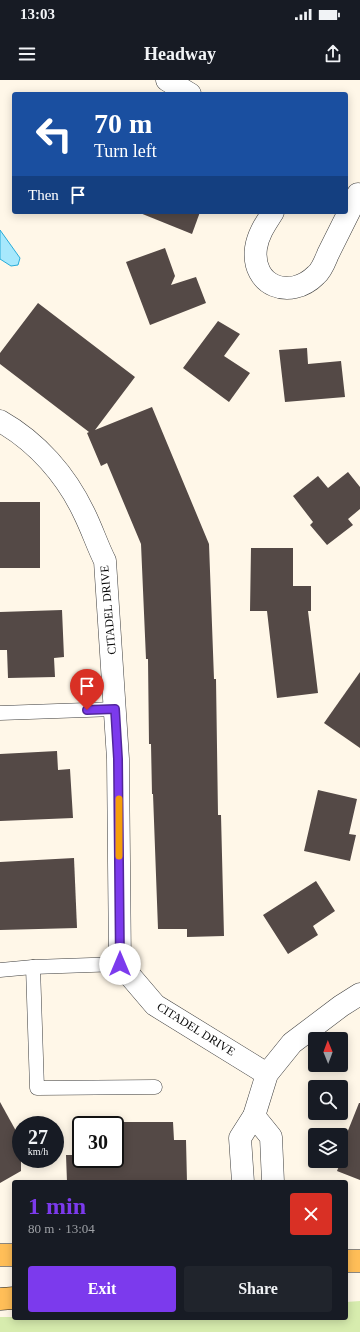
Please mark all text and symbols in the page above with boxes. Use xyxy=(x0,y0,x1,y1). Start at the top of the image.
text: 13:03 xyxy=(20,6,55,22)
icon: menu xyxy=(16,43,38,65)
icon: share xyxy=(322,43,344,65)
text: Headway xyxy=(144,44,216,64)
icon: left xyxy=(28,108,80,160)
text: 70 m xyxy=(94,108,152,139)
text: Turn left xyxy=(94,141,157,161)
icon: arrive xyxy=(67,184,89,206)
text: Then xyxy=(28,187,59,203)
street label: CITADEL DRIVE xyxy=(97,565,119,655)
pin xyxy=(70,669,104,710)
icon: arrive xyxy=(76,675,98,697)
position arrow xyxy=(99,943,141,985)
street label: CITADEL DRIVE xyxy=(154,999,238,1059)
north arrow xyxy=(308,1032,348,1072)
map controls xyxy=(308,1032,348,1168)
button: search xyxy=(308,1080,348,1120)
speed limit sign: 30 xyxy=(72,1116,124,1168)
text: 27 xyxy=(28,1126,48,1148)
button: layers xyxy=(308,1128,348,1168)
text: km/h xyxy=(28,1146,48,1157)
text: 1 min xyxy=(28,1193,86,1219)
button: close xyxy=(290,1193,332,1235)
text: 80 m · 13:04 xyxy=(28,1221,95,1236)
button: Exit xyxy=(28,1266,176,1312)
button: Share xyxy=(184,1266,332,1312)

